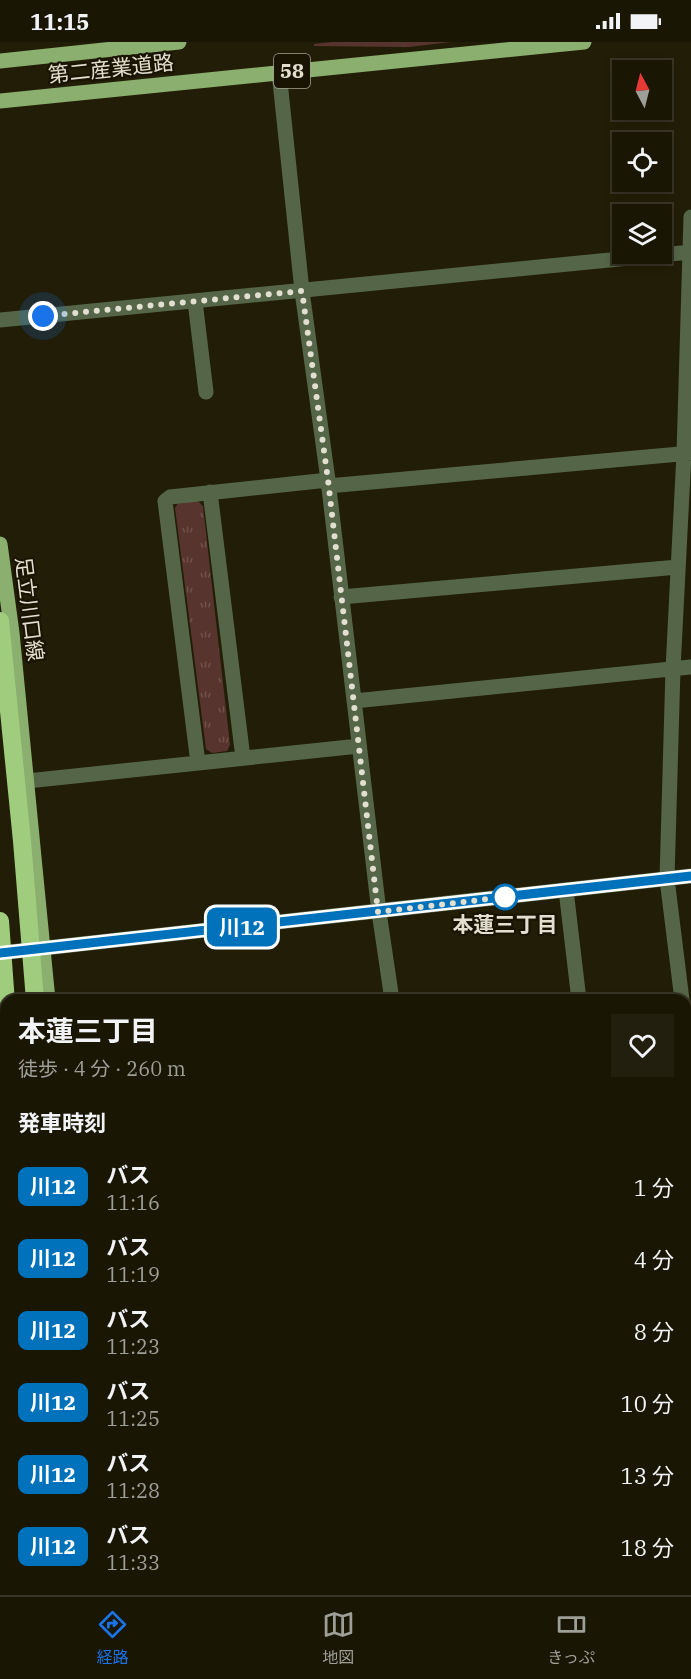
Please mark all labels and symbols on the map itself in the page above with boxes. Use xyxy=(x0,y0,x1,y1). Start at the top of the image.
street label: 第二産業道路 xyxy=(47,47,175,89)
road number: 58 xyxy=(274,54,310,88)
north arrow xyxy=(612,60,672,120)
your location xyxy=(28,301,58,331)
street label: 足立川口線 xyxy=(10,555,50,663)
marker: 本蓮三丁目 xyxy=(492,884,518,910)
line badge: 川12 xyxy=(208,908,276,946)
place label: 本蓮三丁目 xyxy=(453,910,558,938)

